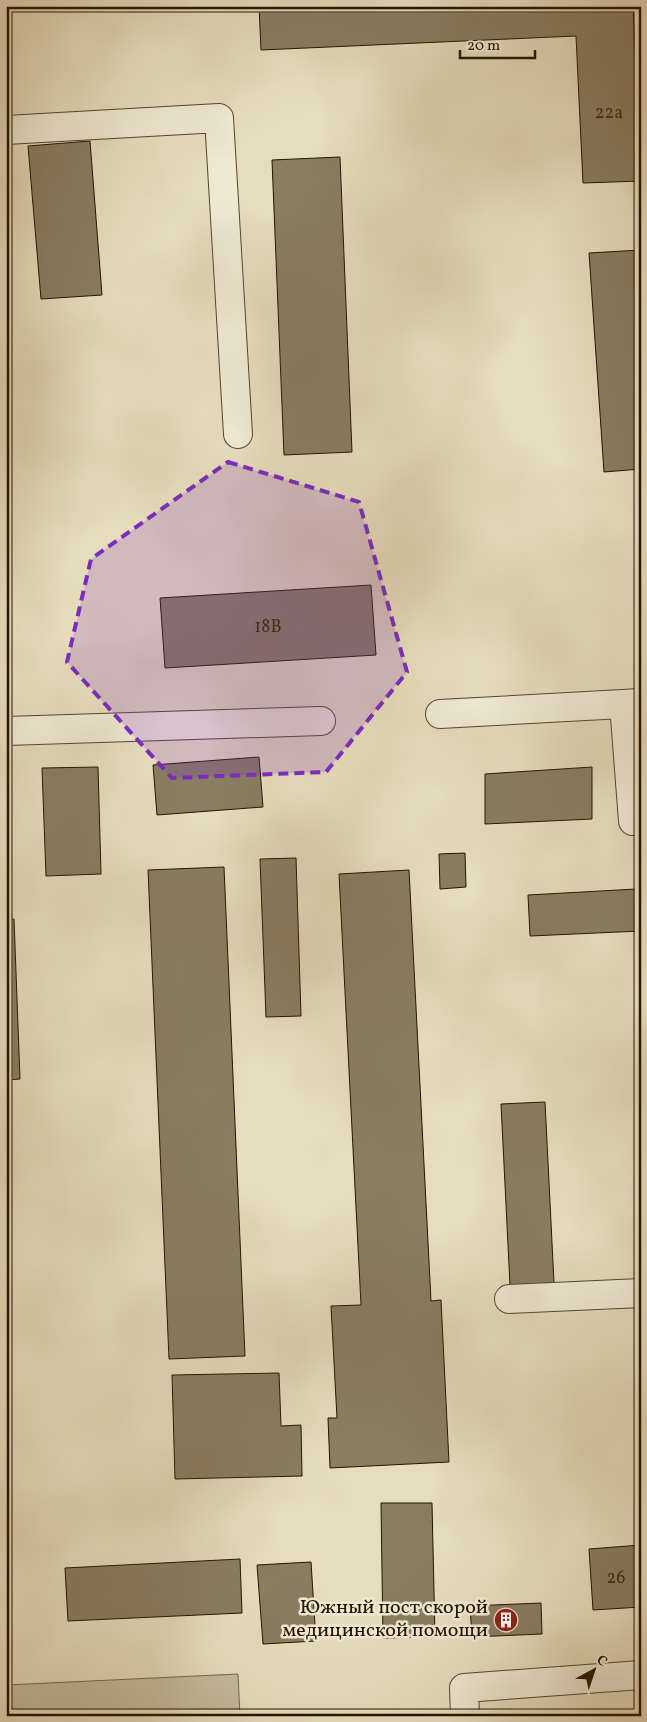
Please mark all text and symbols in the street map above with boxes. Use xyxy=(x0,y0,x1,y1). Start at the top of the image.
scale bar xyxy=(460,28,534,60)
text: 20 m xyxy=(467,36,500,57)
house number: 22а xyxy=(595,101,623,126)
house number: 18В xyxy=(254,615,282,640)
house number: 26 xyxy=(607,1566,625,1591)
place label: Южный пост скорой медицинской помощи xyxy=(283,1594,488,1645)
building icon: Южный пост скорой медицинской помощи xyxy=(493,1607,519,1633)
north arrow xyxy=(570,1644,620,1694)
text: С xyxy=(592,1651,611,1671)

